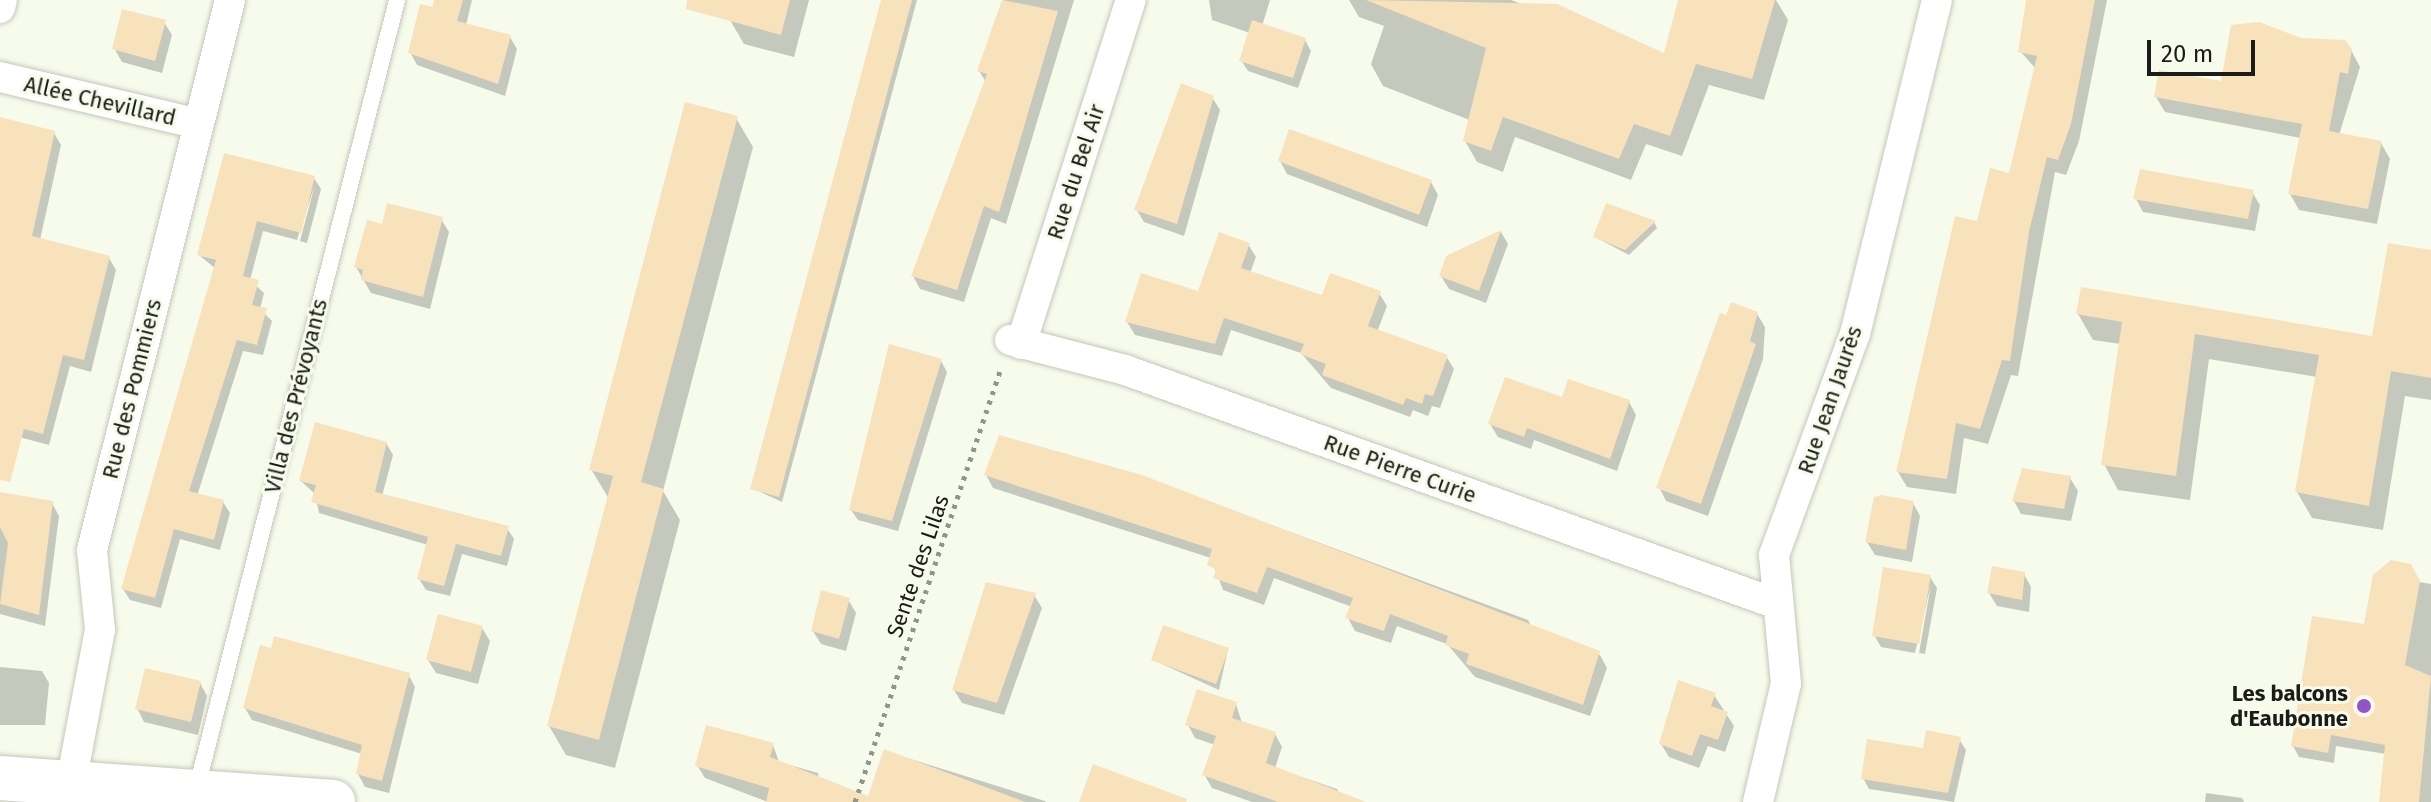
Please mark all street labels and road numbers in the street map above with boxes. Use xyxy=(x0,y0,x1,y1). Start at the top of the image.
street label: Allée Chevillard xyxy=(22,71,178,131)
street label: Rue du Bel Air xyxy=(1042,101,1110,243)
street label: Rue des Pommiers xyxy=(97,296,167,482)
street label: Villa des Prévoyants xyxy=(259,296,333,496)
street label: Rue Jean Jaurès xyxy=(1792,323,1868,477)
street label: Rue Pierre Curie xyxy=(1320,429,1480,509)
street label: Sente des Lilas xyxy=(881,491,955,641)

